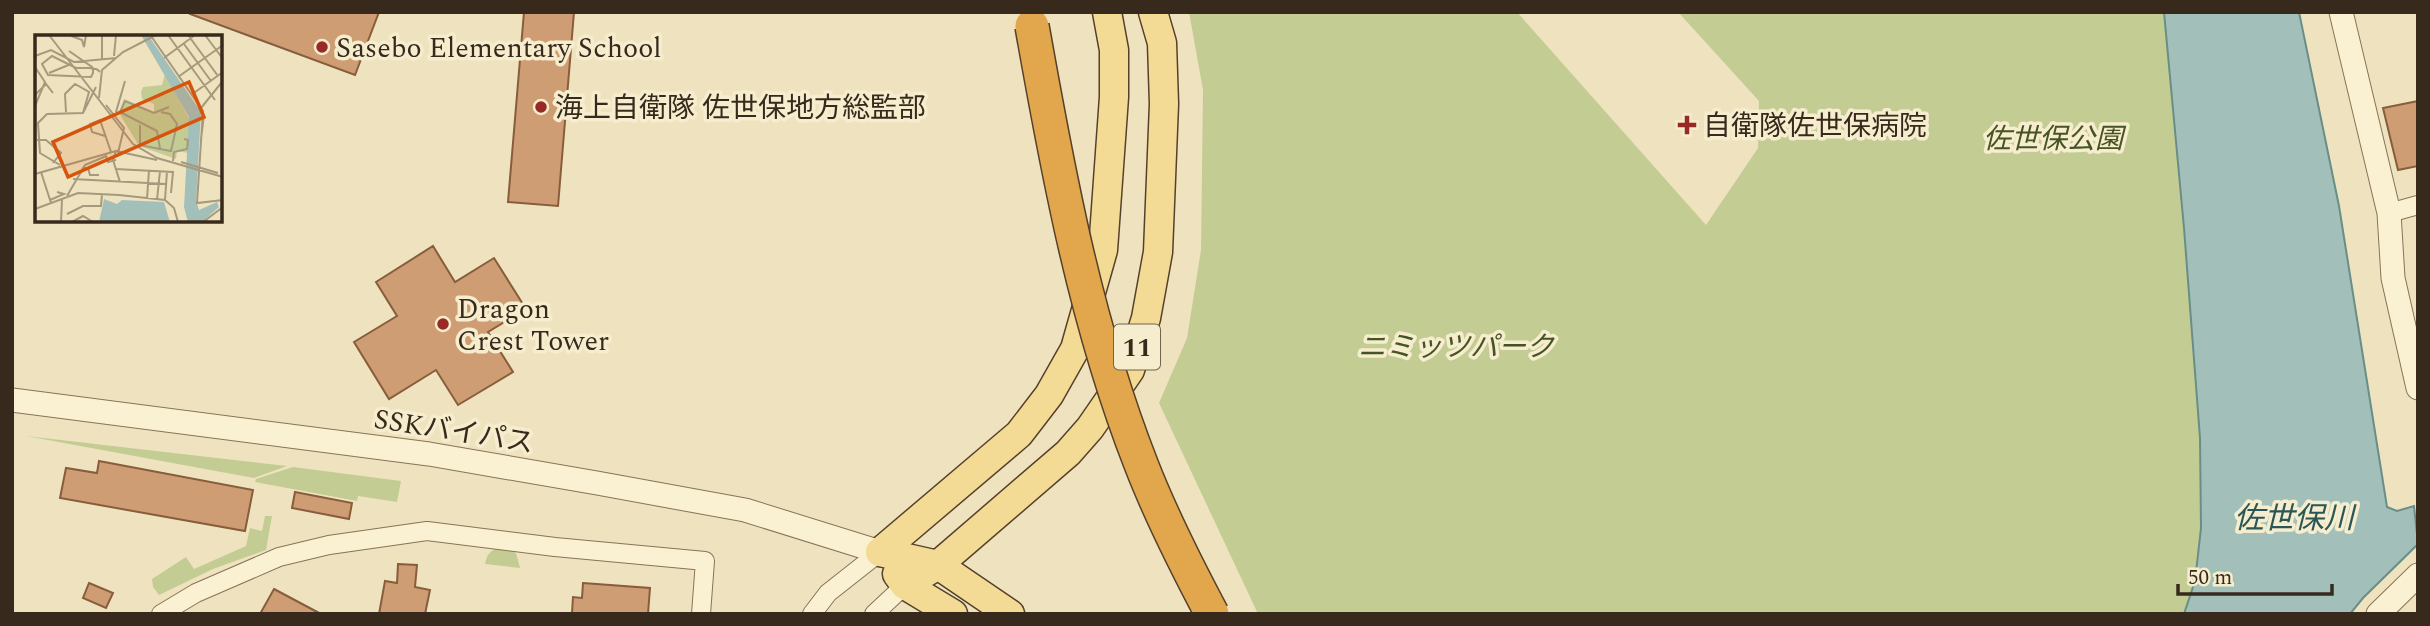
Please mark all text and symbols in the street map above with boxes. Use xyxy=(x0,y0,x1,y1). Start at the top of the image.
place label: Sasebo Elementary School xyxy=(336,27,662,70)
inset map xyxy=(35,35,222,222)
marker: Sasebo Elementary School xyxy=(314,39,330,55)
place label: 海上自衛隊 佐世保地方総監部 xyxy=(555,87,926,130)
marker: 海上自衛隊 佐世保地方総監部 xyxy=(533,99,549,115)
place label: 自衛隊佐世保病院 xyxy=(1703,105,1927,148)
marker: 自衛隊佐世保病院 xyxy=(1677,115,1697,135)
park label: 佐世保公園 xyxy=(1983,118,2127,161)
place label: Dragon Crest Tower xyxy=(457,288,609,363)
marker: Dragon Crest Tower xyxy=(435,316,451,332)
road number: 11 xyxy=(1114,324,1160,370)
park label: ニミッツパーク xyxy=(1358,326,1555,369)
street label: SSKバイパス xyxy=(371,398,537,465)
water label: 佐世保川 xyxy=(2234,496,2357,542)
scale bar xyxy=(2178,552,2332,596)
text: 50 m xyxy=(2188,562,2232,594)

